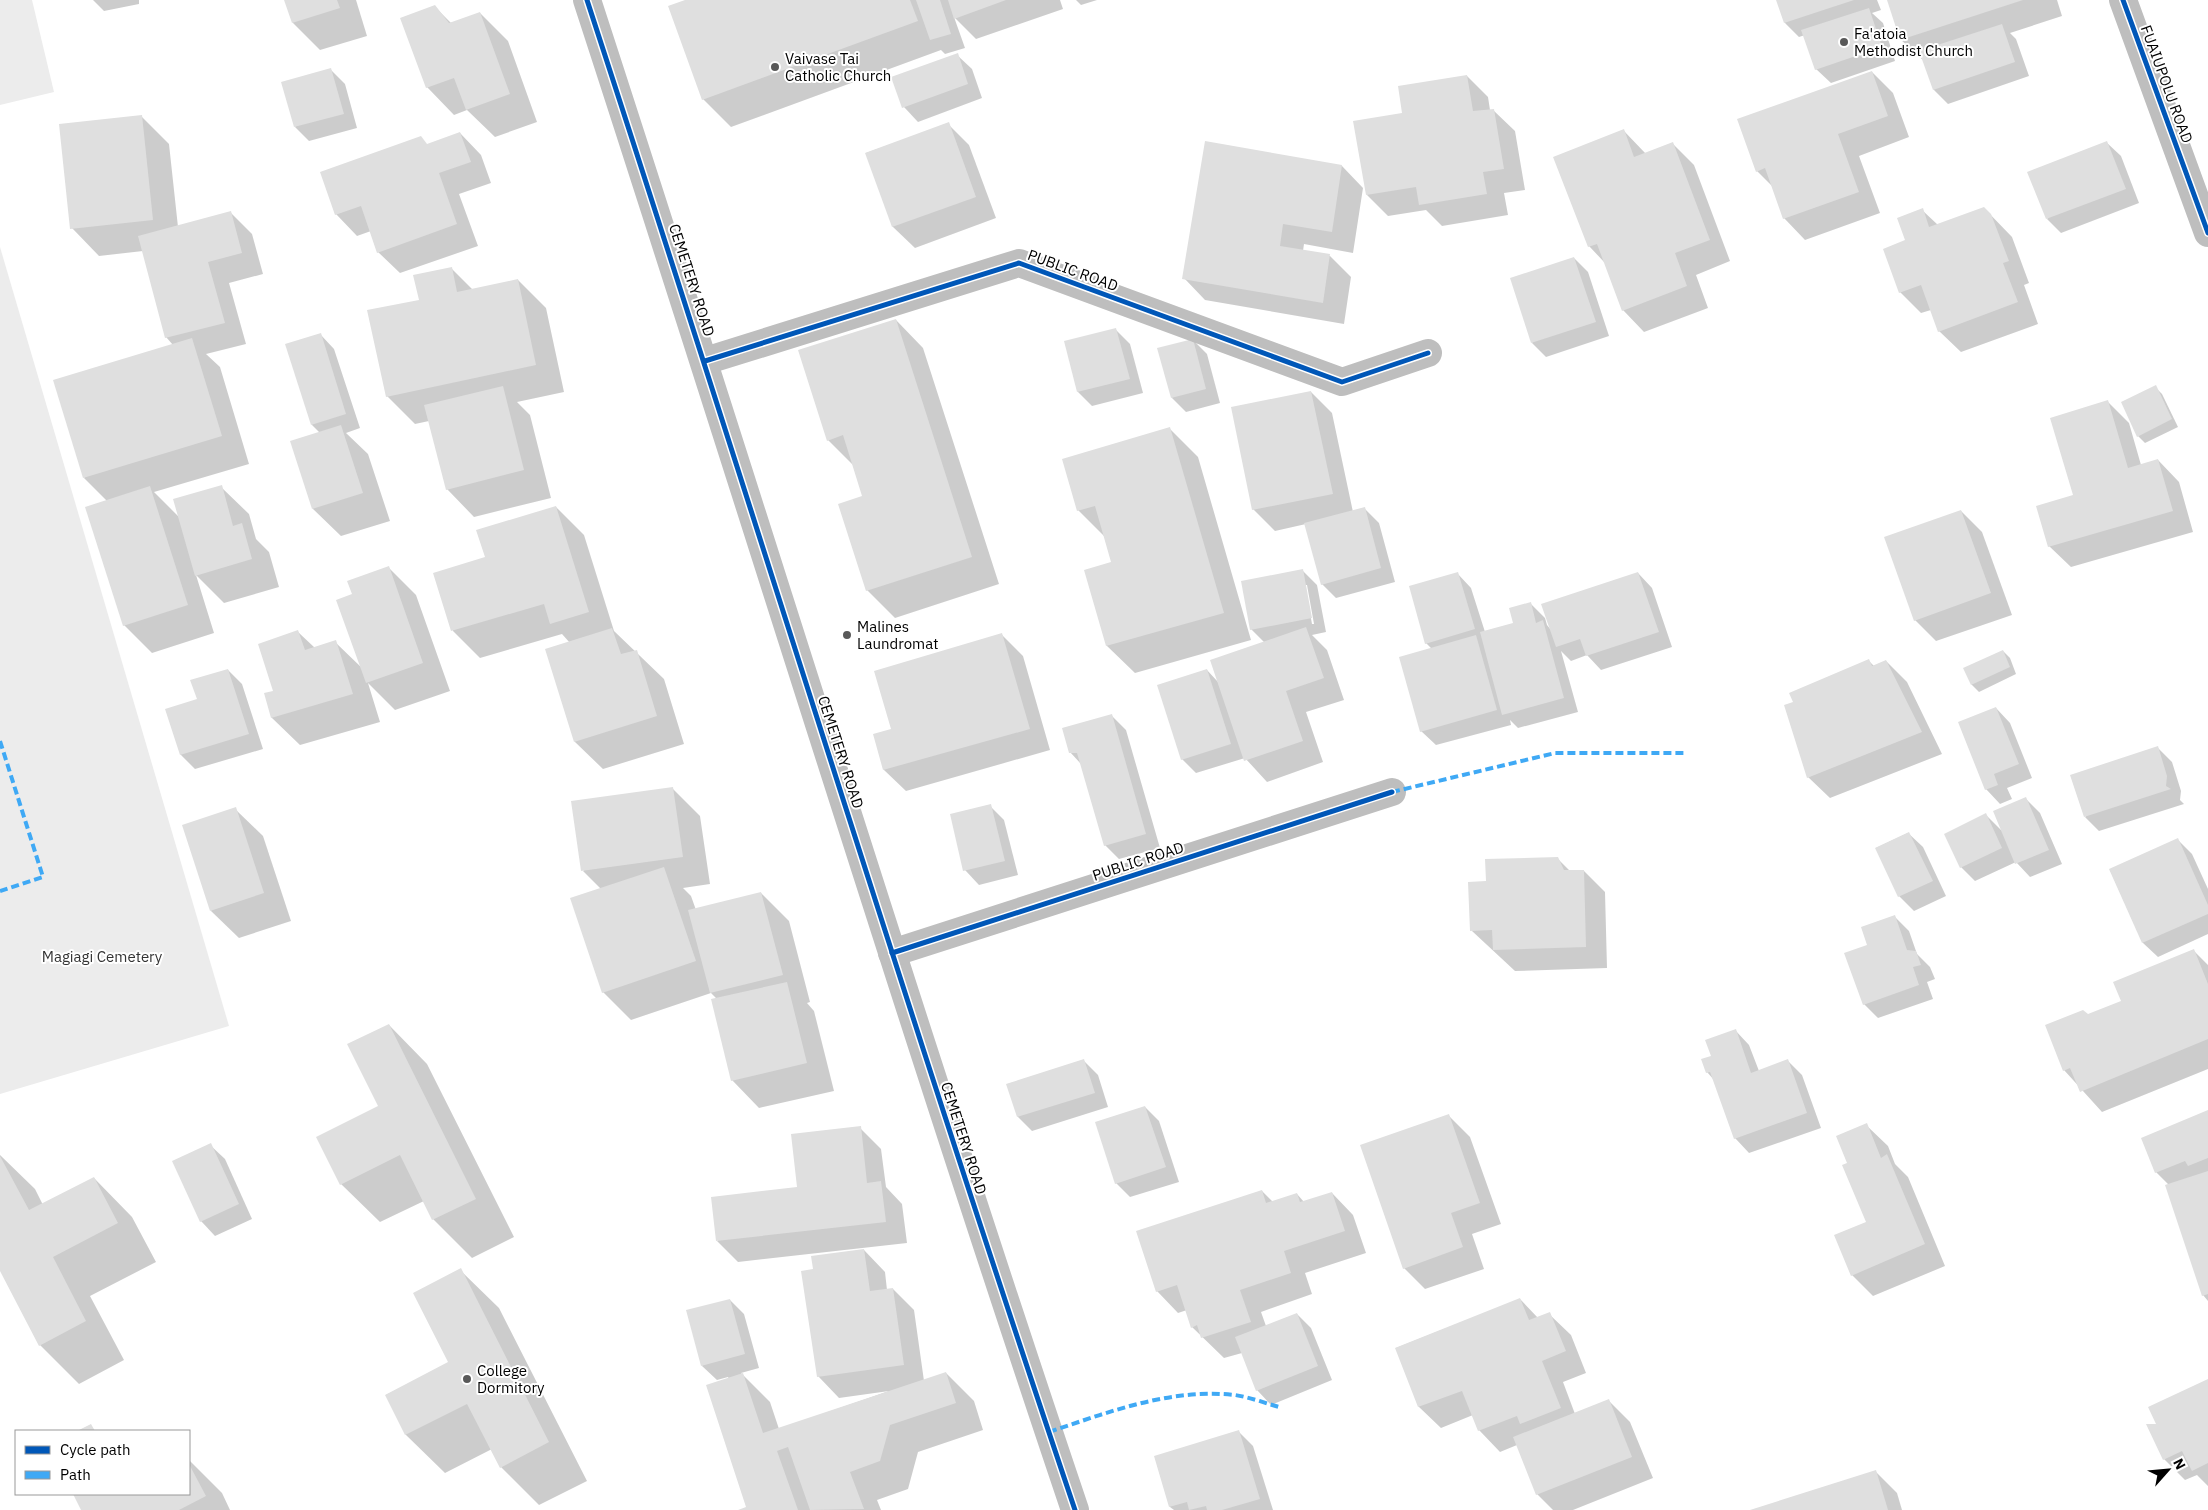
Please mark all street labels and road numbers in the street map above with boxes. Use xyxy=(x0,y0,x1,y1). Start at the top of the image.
street label: FUAIUPOLU ROAD xyxy=(2137,22,2197,146)
street label: CEMETERY ROAD xyxy=(665,221,719,339)
street label: PUBLIC ROAD xyxy=(1025,245,1121,295)
street label: CEMETERY ROAD xyxy=(814,693,868,811)
street label: PUBLIC ROAD xyxy=(1090,837,1186,885)
street label: CEMETERY ROAD xyxy=(937,1079,991,1197)

